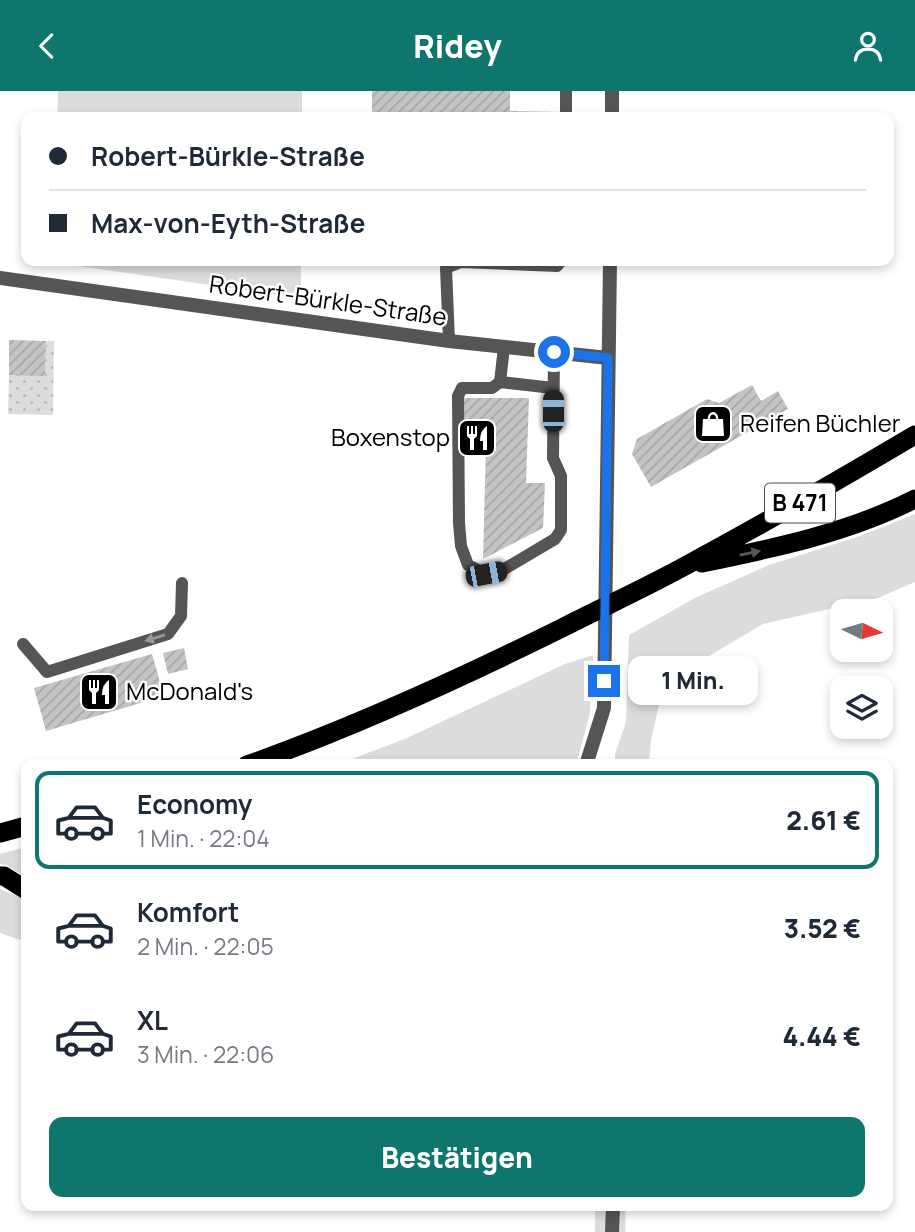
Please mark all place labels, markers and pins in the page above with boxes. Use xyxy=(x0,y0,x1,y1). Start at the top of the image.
shop icon: Reifen Büchler xyxy=(692,403,734,445)
place label: Reifen Büchler xyxy=(740,406,901,439)
restaurant icon: Boxenstop xyxy=(456,417,498,459)
place label: Boxenstop xyxy=(331,420,450,453)
restaurant icon: McDonald's xyxy=(78,671,120,713)
place label: McDonald's xyxy=(126,674,253,707)

